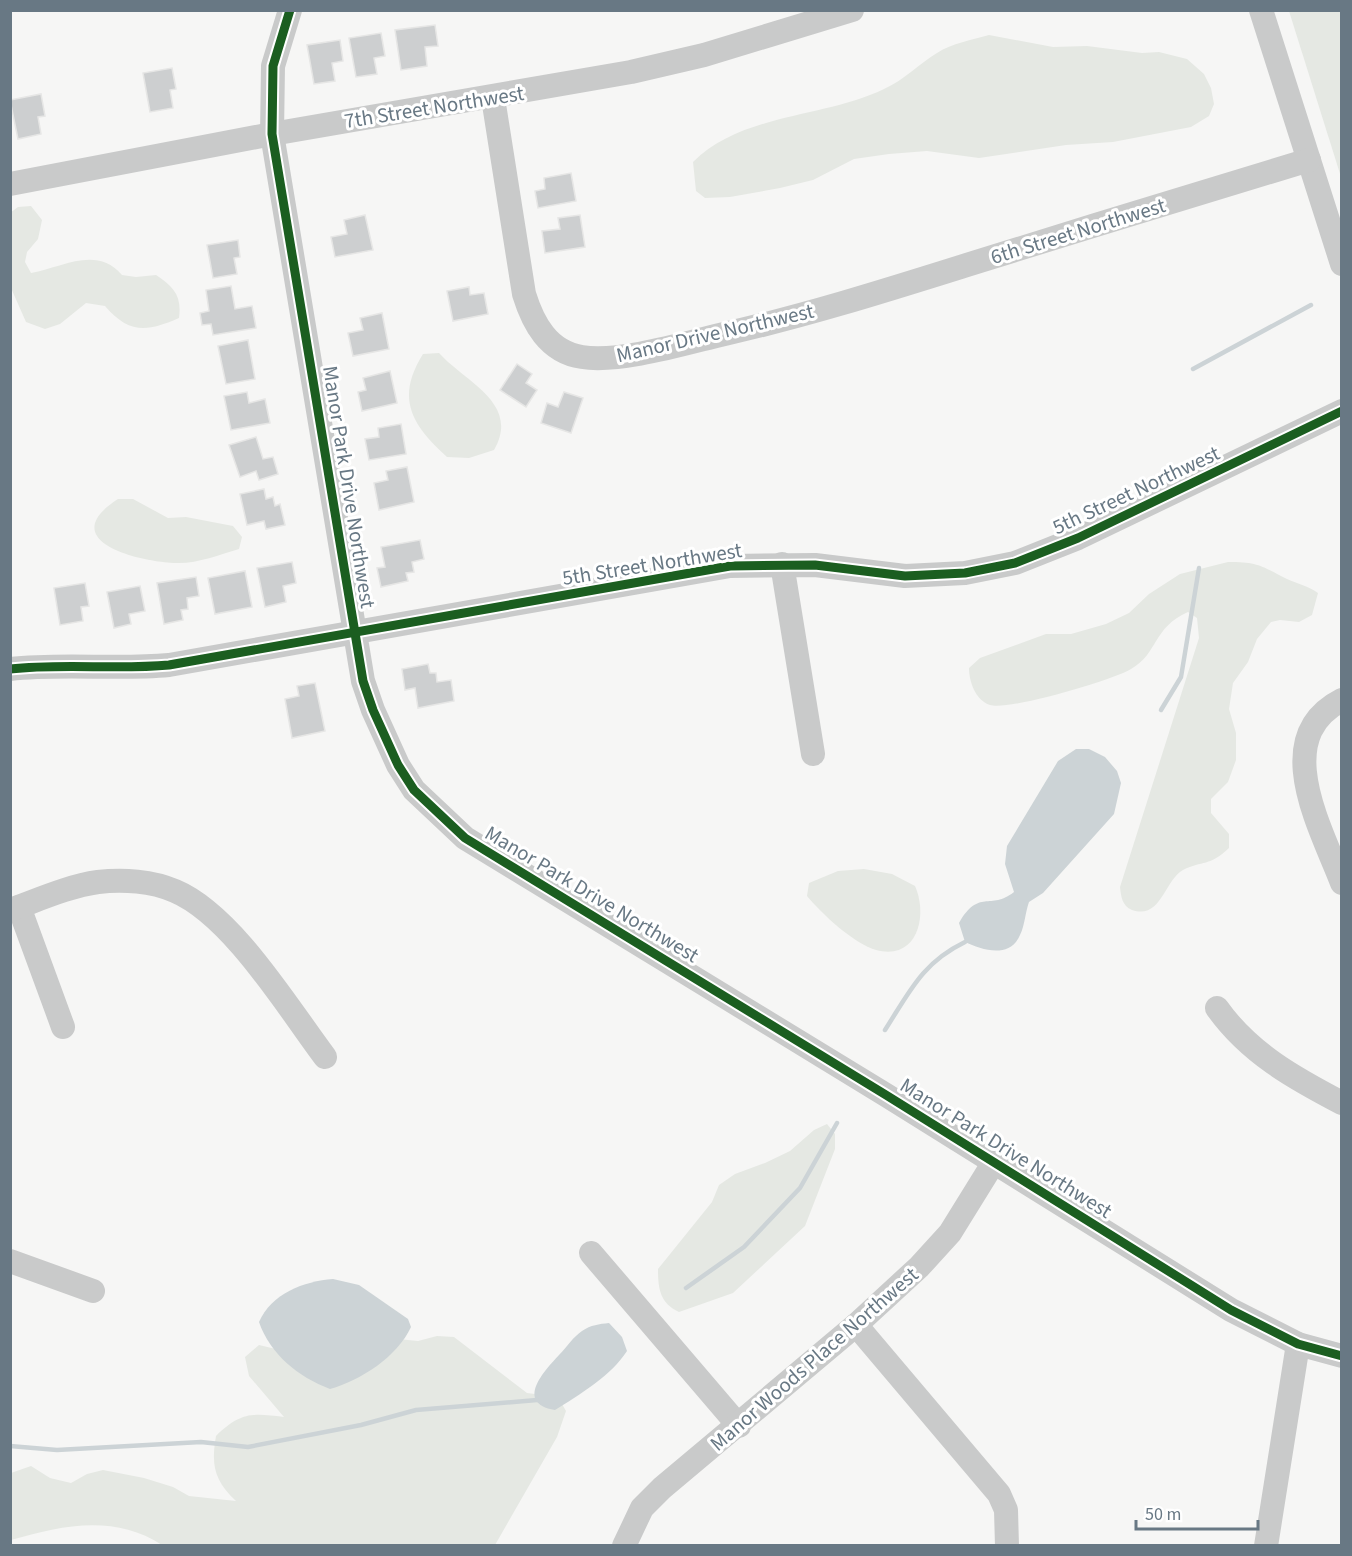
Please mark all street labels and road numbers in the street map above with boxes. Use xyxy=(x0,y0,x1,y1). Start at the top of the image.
street label: 7th Street Northwest xyxy=(342,78,526,136)
street label: 6th Street Northwest xyxy=(987,190,1169,272)
street label: Manor Drive Northwest xyxy=(613,296,817,370)
street label: Manor Park Drive Northwest xyxy=(315,364,383,610)
street label: 5th Street Northwest xyxy=(1047,438,1225,542)
street label: 5th Street Northwest xyxy=(560,535,744,593)
street label: Manor Park Drive Northwest xyxy=(479,818,705,970)
street label: Manor Park Drive Northwest xyxy=(894,1070,1118,1226)
street label: Manor Woods Place Northwest xyxy=(703,1260,925,1458)

